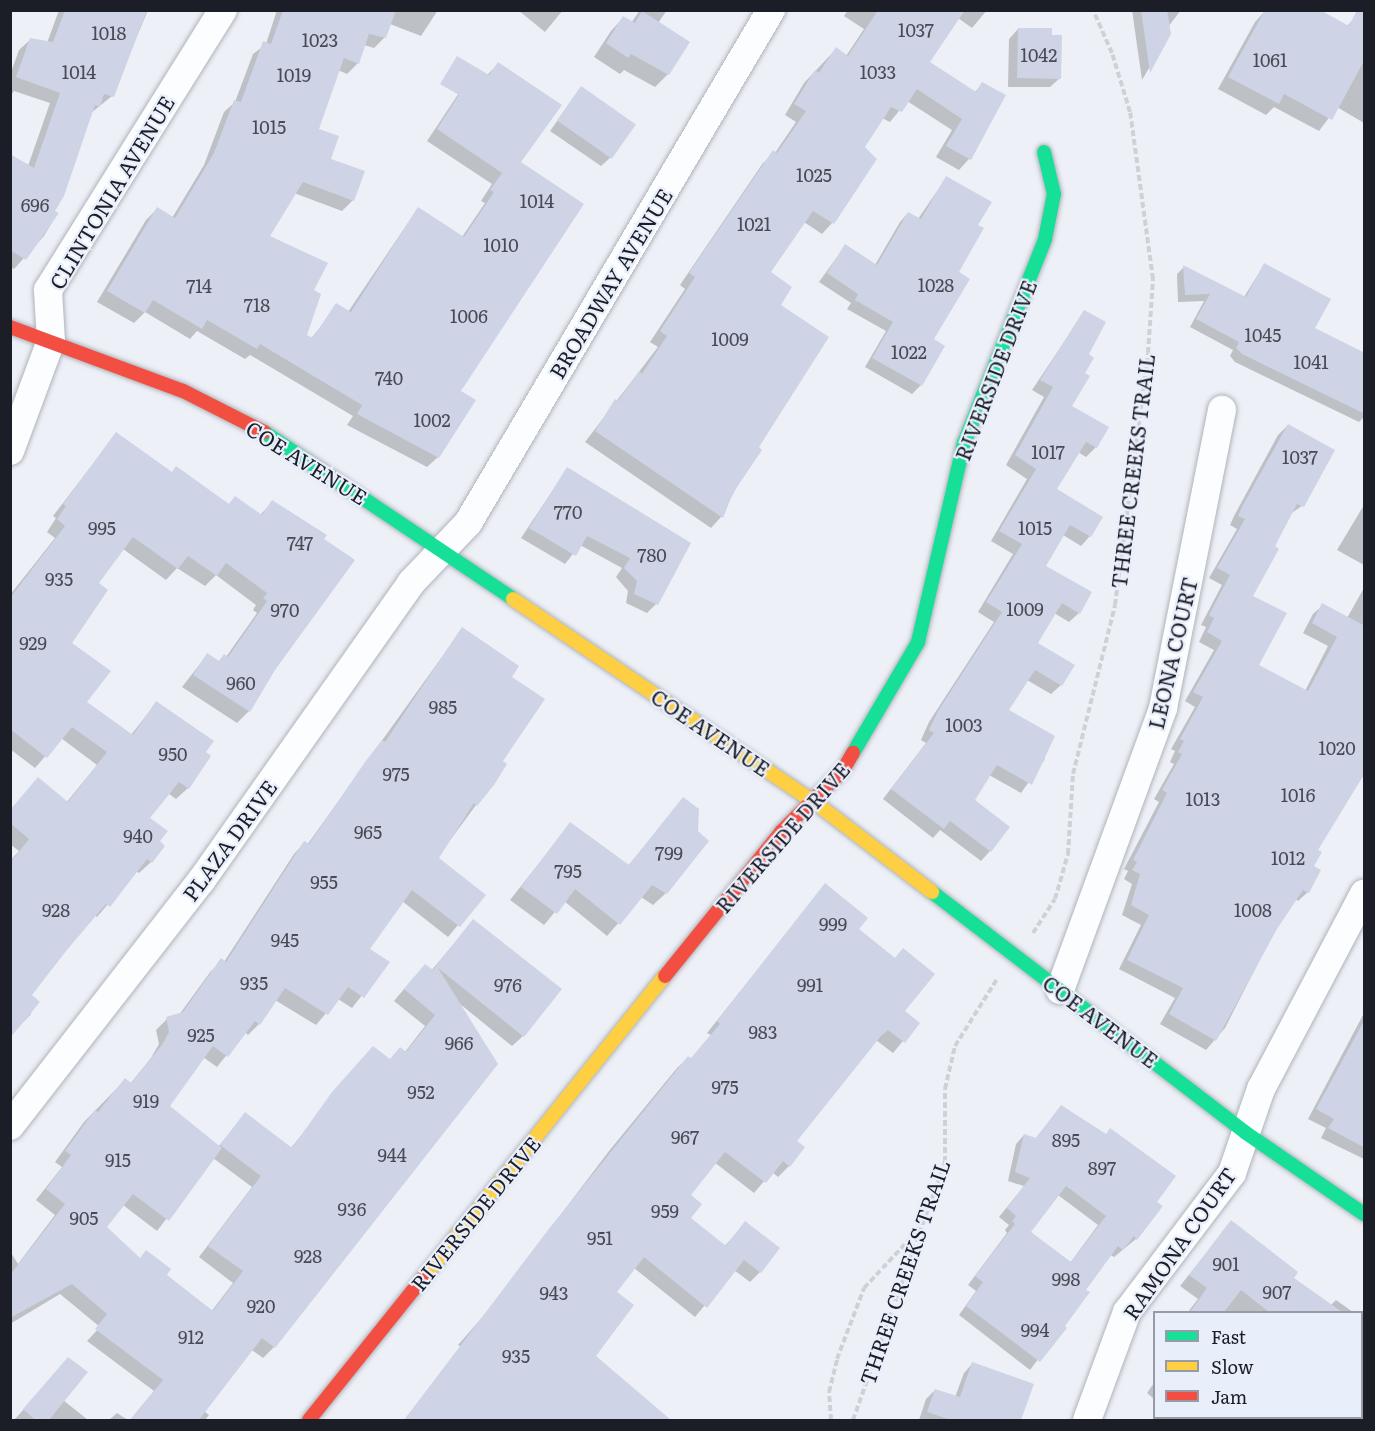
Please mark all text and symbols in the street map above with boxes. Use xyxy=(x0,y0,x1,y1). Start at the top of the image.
house number: 1037 xyxy=(898,19,934,41)
house number: 1018 xyxy=(92,22,126,44)
house number: 1023 xyxy=(302,29,338,51)
house number: 1042 xyxy=(1021,44,1057,66)
house number: 1061 xyxy=(1253,49,1287,71)
house number: 1014 xyxy=(62,61,96,83)
house number: 1033 xyxy=(860,61,896,83)
house number: 1019 xyxy=(277,64,311,86)
street label: CLINTONIA AVENUE xyxy=(43,91,179,293)
house number: 1015 xyxy=(252,116,286,138)
house number: 1025 xyxy=(796,164,832,186)
street label: BROADWAY AVENUE xyxy=(543,183,677,383)
house number: 1014 xyxy=(520,190,554,212)
house number: 696 xyxy=(21,194,49,216)
house number: 1021 xyxy=(737,213,771,235)
house number: 1010 xyxy=(483,234,519,256)
house number: 1028 xyxy=(918,274,954,296)
house number: 714 xyxy=(186,275,212,297)
street label: RIVERSIDE DRIVE xyxy=(949,276,1041,464)
house number: 718 xyxy=(244,294,270,316)
house number: 1006 xyxy=(450,305,488,327)
house number: 1045 xyxy=(1245,324,1281,346)
house number: 1009 xyxy=(711,328,749,350)
house number: 1022 xyxy=(891,341,927,363)
house number: 1041 xyxy=(1294,351,1328,373)
street label: THREE CREEKS TRAIL xyxy=(1105,352,1159,590)
house number: 740 xyxy=(375,367,403,389)
house number: 1002 xyxy=(413,409,451,431)
street label: COE AVENUE xyxy=(242,415,372,509)
house number: 1017 xyxy=(1031,441,1065,463)
house number: 1037 xyxy=(1282,446,1318,468)
house number: 770 xyxy=(554,501,582,523)
house number: 995 xyxy=(88,517,116,539)
house number: 1015 xyxy=(1018,517,1052,539)
house number: 747 xyxy=(287,532,313,554)
house number: 780 xyxy=(637,544,667,566)
house number: 935 xyxy=(45,568,73,590)
street label: LEONA COURT xyxy=(1142,574,1202,732)
house number: 1009 xyxy=(1006,598,1044,620)
house number: 970 xyxy=(271,599,299,621)
house number: 929 xyxy=(19,632,47,654)
house number: 960 xyxy=(226,672,256,694)
street label: COE AVENUE xyxy=(647,683,775,781)
house number: 985 xyxy=(429,696,457,718)
house number: 1003 xyxy=(945,714,983,736)
house number: 1020 xyxy=(1318,737,1356,759)
house number: 950 xyxy=(159,743,187,765)
street label: RIVERSIDE DRIVE xyxy=(710,757,854,917)
house number: 975 xyxy=(382,763,410,785)
street label: PLAZA DRIVE xyxy=(177,774,281,906)
house number: 1016 xyxy=(1281,784,1315,806)
house number: 1013 xyxy=(1186,788,1220,810)
house number: 965 xyxy=(354,821,382,843)
house number: 940 xyxy=(123,825,153,847)
house number: 799 xyxy=(655,842,683,864)
house number: 1012 xyxy=(1271,847,1305,869)
house number: 795 xyxy=(554,860,582,882)
house number: 955 xyxy=(310,871,338,893)
house number: 928 xyxy=(42,899,70,921)
house number: 1008 xyxy=(1234,899,1272,921)
house number: 999 xyxy=(819,913,847,935)
house number: 945 xyxy=(271,929,299,951)
street label: COE AVENUE xyxy=(1038,969,1164,1073)
house number: 935 xyxy=(240,972,268,994)
house number: 976 xyxy=(494,974,522,996)
house number: 991 xyxy=(797,974,823,996)
house number: 983 xyxy=(748,1021,778,1043)
house number: 925 xyxy=(187,1024,215,1046)
house number: 966 xyxy=(445,1032,473,1054)
house number: 975 xyxy=(711,1076,739,1098)
house number: 952 xyxy=(407,1081,435,1103)
house number: 919 xyxy=(133,1090,159,1112)
house number: 967 xyxy=(671,1126,699,1148)
house number: 895 xyxy=(1052,1129,1080,1151)
street label: RIVERSIDE DRIVE xyxy=(405,1131,545,1295)
house number: 944 xyxy=(377,1144,407,1166)
house number: 915 xyxy=(105,1149,131,1171)
street label: THREE CREEKS TRAIL xyxy=(854,1156,954,1388)
house number: 897 xyxy=(1088,1157,1116,1179)
street label: RAMONA COURT xyxy=(1117,1162,1241,1324)
house number: 936 xyxy=(338,1198,366,1220)
house number: 959 xyxy=(651,1200,679,1222)
house number: 905 xyxy=(70,1207,98,1229)
house number: 951 xyxy=(587,1227,613,1249)
house number: 928 xyxy=(294,1245,322,1267)
house number: 901 xyxy=(1212,1253,1240,1275)
house number: 998 xyxy=(1052,1268,1080,1290)
house number: 907 xyxy=(1263,1281,1291,1303)
house number: 943 xyxy=(539,1282,569,1304)
house number: 920 xyxy=(247,1295,275,1317)
legend xyxy=(1153,1311,1363,1419)
house number: 994 xyxy=(1021,1319,1049,1341)
text: Fast xyxy=(1211,1323,1246,1350)
house number: 912 xyxy=(178,1326,204,1348)
house number: 935 xyxy=(502,1345,530,1367)
text: Slow xyxy=(1211,1353,1253,1380)
text: Jam xyxy=(1211,1383,1247,1410)

